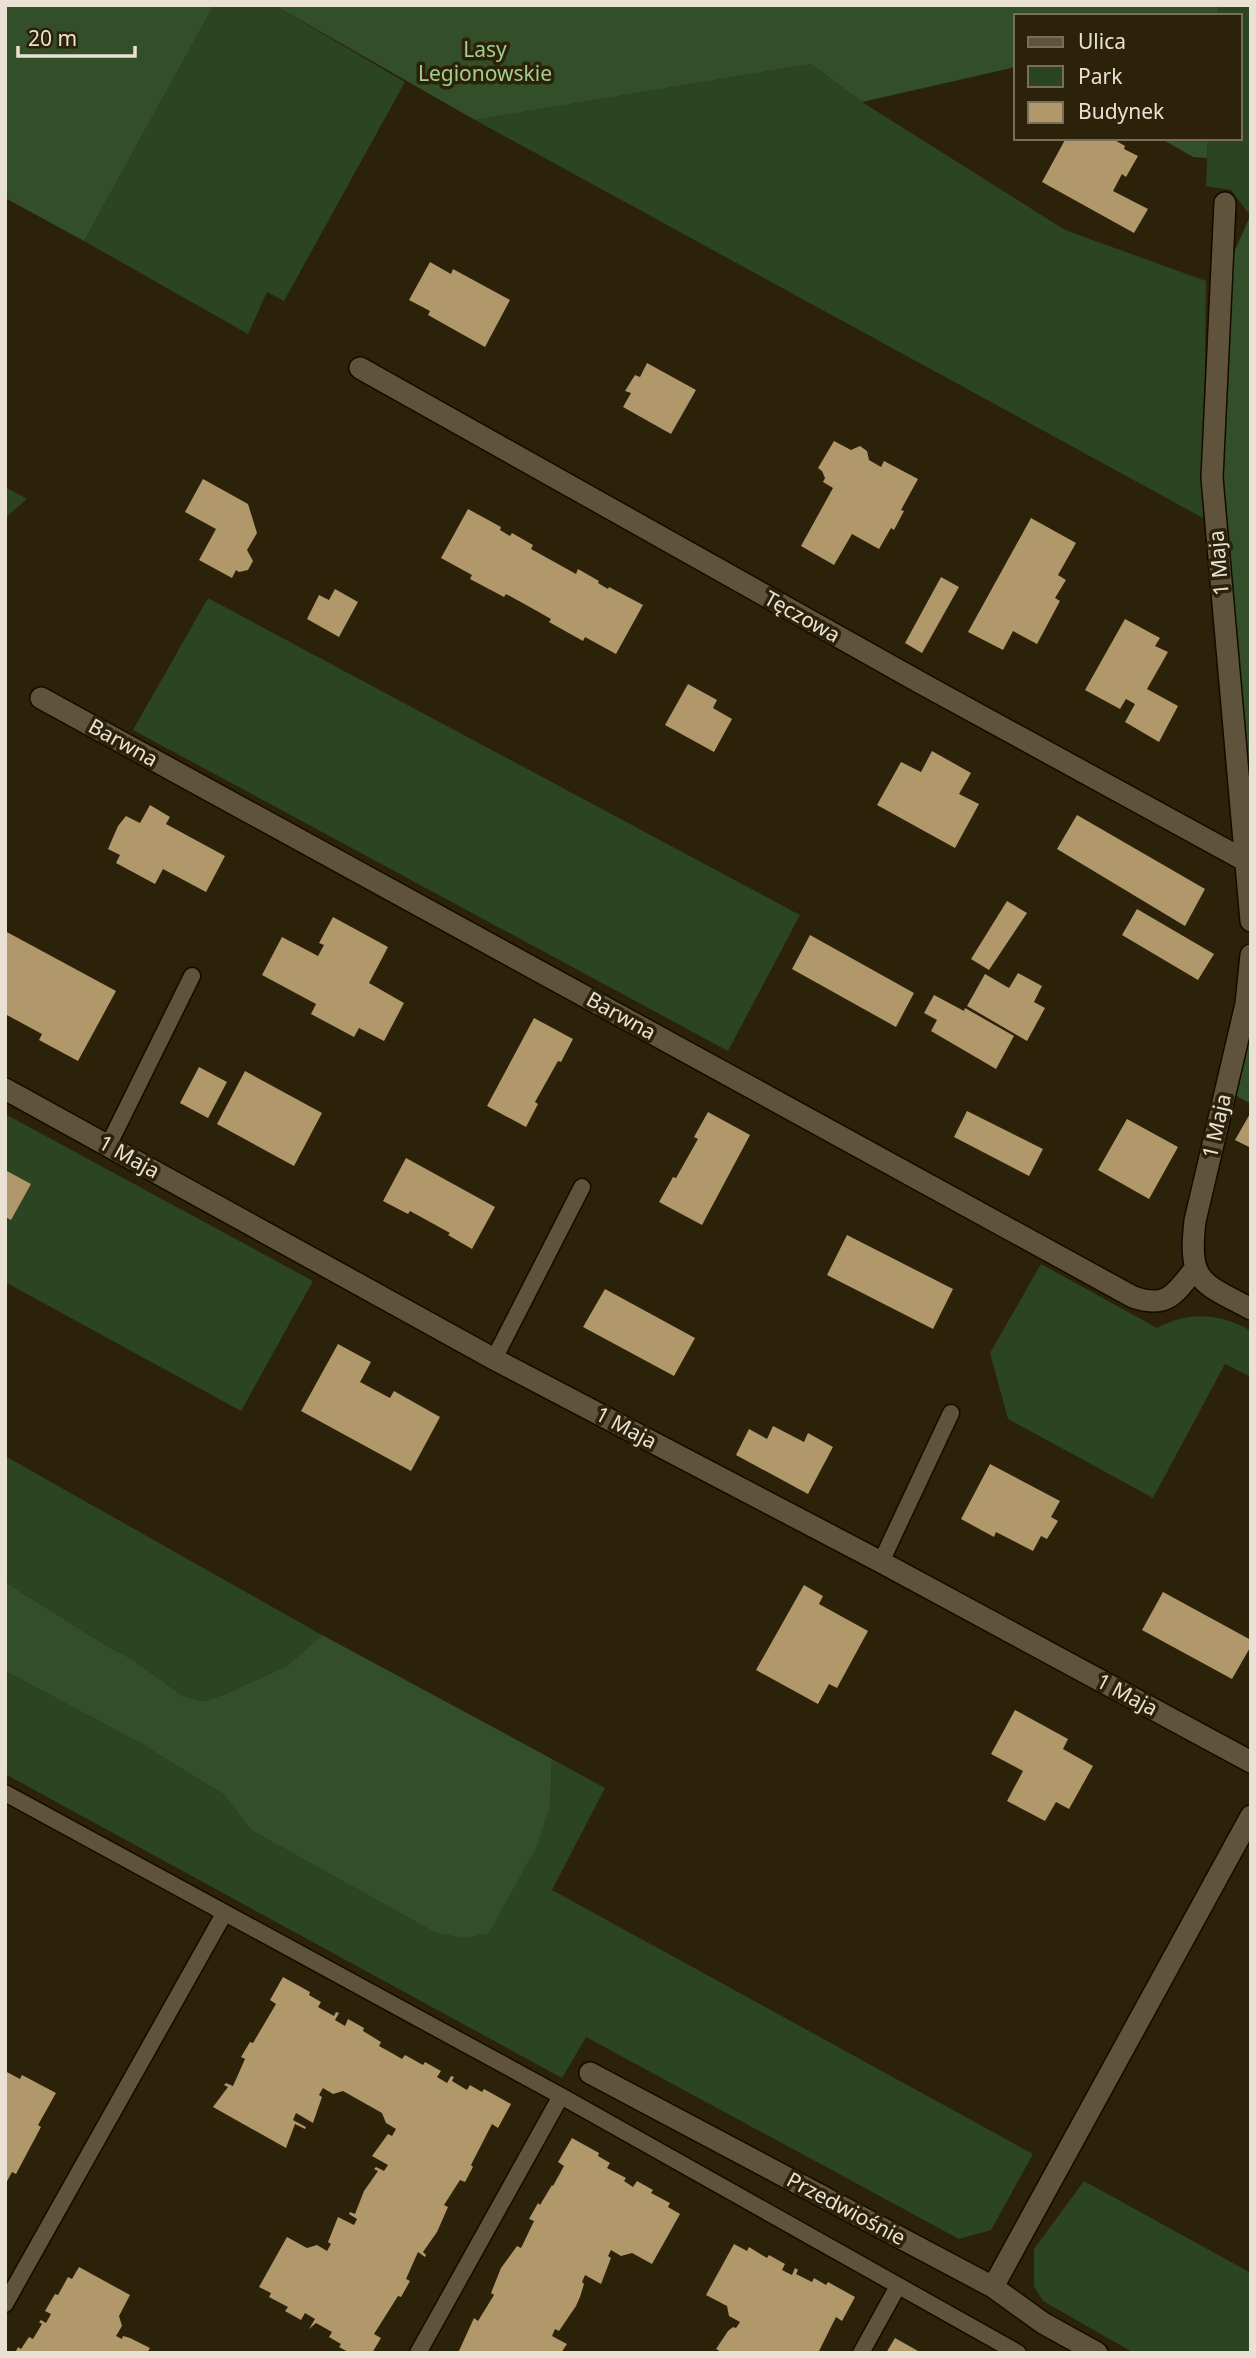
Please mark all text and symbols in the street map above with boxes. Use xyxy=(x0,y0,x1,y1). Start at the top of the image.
scale bar xyxy=(18,14,135,58)
legend xyxy=(1014,14,1242,140)
text: 20 m xyxy=(28,24,77,52)
text: Ulica xyxy=(1078,27,1126,55)
park label: Lasy Legionowskie xyxy=(418,35,552,87)
text: Park xyxy=(1078,62,1123,90)
text: Budynek xyxy=(1078,97,1165,125)
street label: 1 Maja xyxy=(1201,529,1235,597)
street label: Tęczowa xyxy=(760,584,845,648)
street label: Barwna xyxy=(84,712,163,773)
street label: Barwna xyxy=(582,985,661,1046)
street label: 1 Maja xyxy=(1195,1091,1237,1161)
street label: 1 Maja xyxy=(94,1128,165,1184)
street label: 1 Maja xyxy=(591,1399,662,1455)
street label: 1 Maja xyxy=(1092,1666,1163,1722)
street label: Przedwiośnie xyxy=(782,2165,911,2251)

